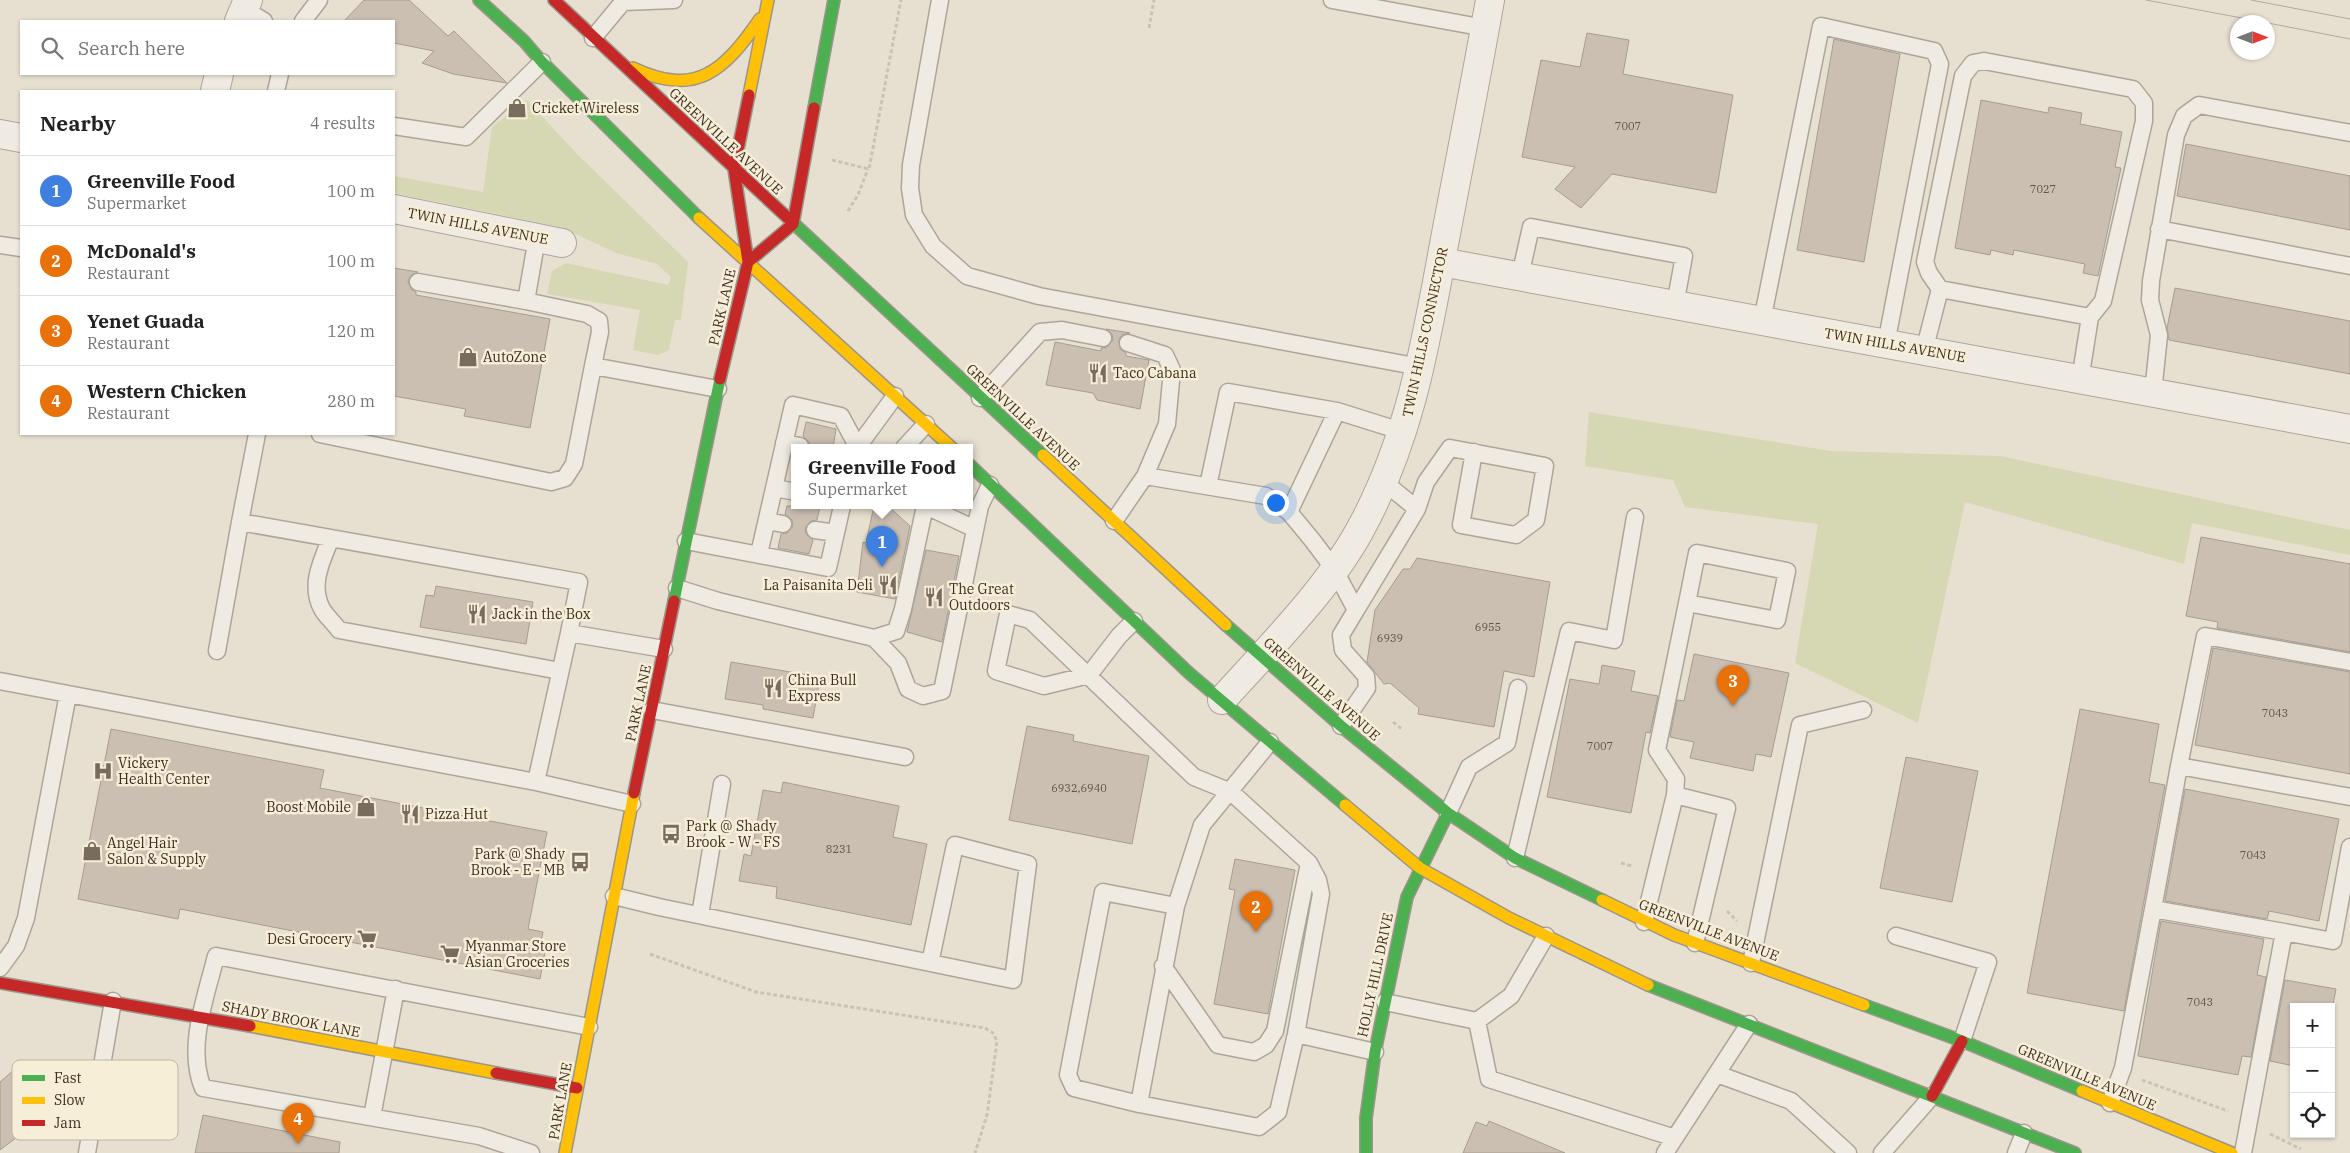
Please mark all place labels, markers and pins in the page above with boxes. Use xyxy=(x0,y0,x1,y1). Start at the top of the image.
shop icon: Cricket Wireless xyxy=(506,97,528,119)
place label: Cricket Wireless xyxy=(532,99,639,117)
shop icon: AutoZone xyxy=(457,346,479,368)
place label: AutoZone xyxy=(483,348,547,366)
restaurant icon: Taco Cabana xyxy=(1087,362,1109,384)
place label: Taco Cabana xyxy=(1113,364,1197,382)
pin: 1 xyxy=(866,526,898,567)
restaurant icon: La Paisanita Deli xyxy=(877,574,899,596)
place label: La Paisanita Deli xyxy=(764,576,873,594)
place label: The Great Outdoors xyxy=(949,580,1014,614)
restaurant icon: The Great Outdoors xyxy=(923,586,945,608)
restaurant icon: Jack in the Box xyxy=(466,603,488,625)
place label: Jack in the Box xyxy=(492,605,591,623)
pin: 3 xyxy=(1717,665,1749,706)
place label: China Bull Express xyxy=(788,671,856,705)
restaurant icon: China Bull Express xyxy=(762,677,784,699)
place label: Vickery Health Center xyxy=(118,754,210,788)
hospital icon: Vickery Health Center xyxy=(92,760,114,782)
shop icon: Boost Mobile xyxy=(355,796,377,818)
place label: Boost Mobile xyxy=(266,798,351,816)
restaurant icon: Pizza Hut xyxy=(399,803,421,825)
place label: Pizza Hut xyxy=(425,805,488,823)
place label: Park @ Shady Brook - W - FS xyxy=(686,817,780,851)
bus stop icon: Park @ Shady Brook - W - FS xyxy=(660,823,682,845)
place label: Angel Hair Salon & Supply xyxy=(107,834,207,868)
shop icon: Angel Hair Salon & Supply xyxy=(81,840,103,862)
place label: Park @ Shady Brook - E - MB xyxy=(471,845,566,879)
bus stop icon: Park @ Shady Brook - E - MB xyxy=(569,851,591,873)
pin: 2 xyxy=(1240,891,1272,932)
supermarket icon: Desi Grocery xyxy=(356,928,378,950)
place label: Desi Grocery xyxy=(267,930,353,948)
place label: Myanmar Store Asian Groceries xyxy=(465,937,570,971)
supermarket icon: Myanmar Store Asian Groceries xyxy=(439,943,461,965)
pin: 4 xyxy=(282,1103,314,1144)

